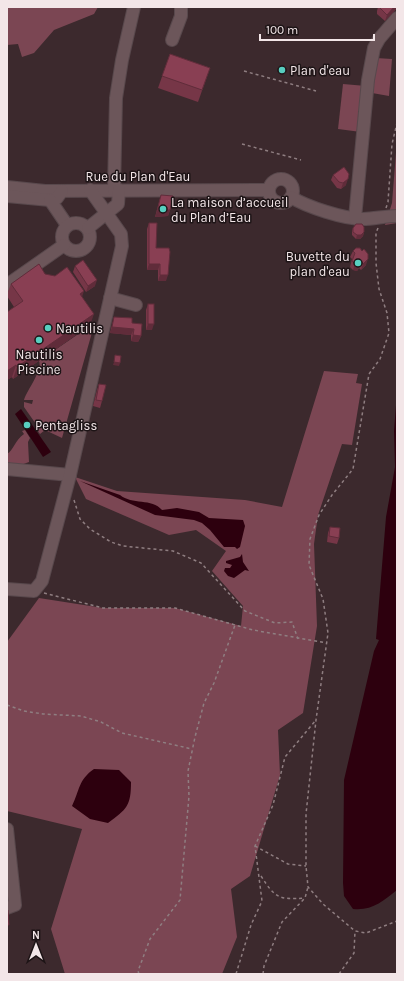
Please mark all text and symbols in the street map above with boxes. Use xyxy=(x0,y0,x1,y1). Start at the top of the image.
scale bar xyxy=(260,16,374,42)
text: 100 m xyxy=(266,23,298,37)
place label: Plan d'eau xyxy=(290,63,350,78)
marker: Plan d'eau xyxy=(277,65,287,75)
street label: Rue du Plan d'Eau xyxy=(86,169,190,184)
place label: La maison d’accueil du Plan d’Eau xyxy=(171,195,288,225)
marker: La maison d’accueil du Plan d’Eau xyxy=(158,204,168,214)
place label: Buvette du plan d'eau xyxy=(286,249,350,279)
marker: Buvette du plan d'eau xyxy=(353,258,363,268)
place label: Nautilis xyxy=(56,321,103,336)
marker: Nautilis xyxy=(43,323,53,333)
marker: Nautilis Piscine xyxy=(34,335,44,345)
place label: Nautilis Piscine xyxy=(15,347,63,377)
place label: Pentagliss xyxy=(35,418,97,433)
marker: Pentagliss xyxy=(22,420,32,430)
north arrow xyxy=(16,925,56,965)
text: N xyxy=(32,929,40,942)

